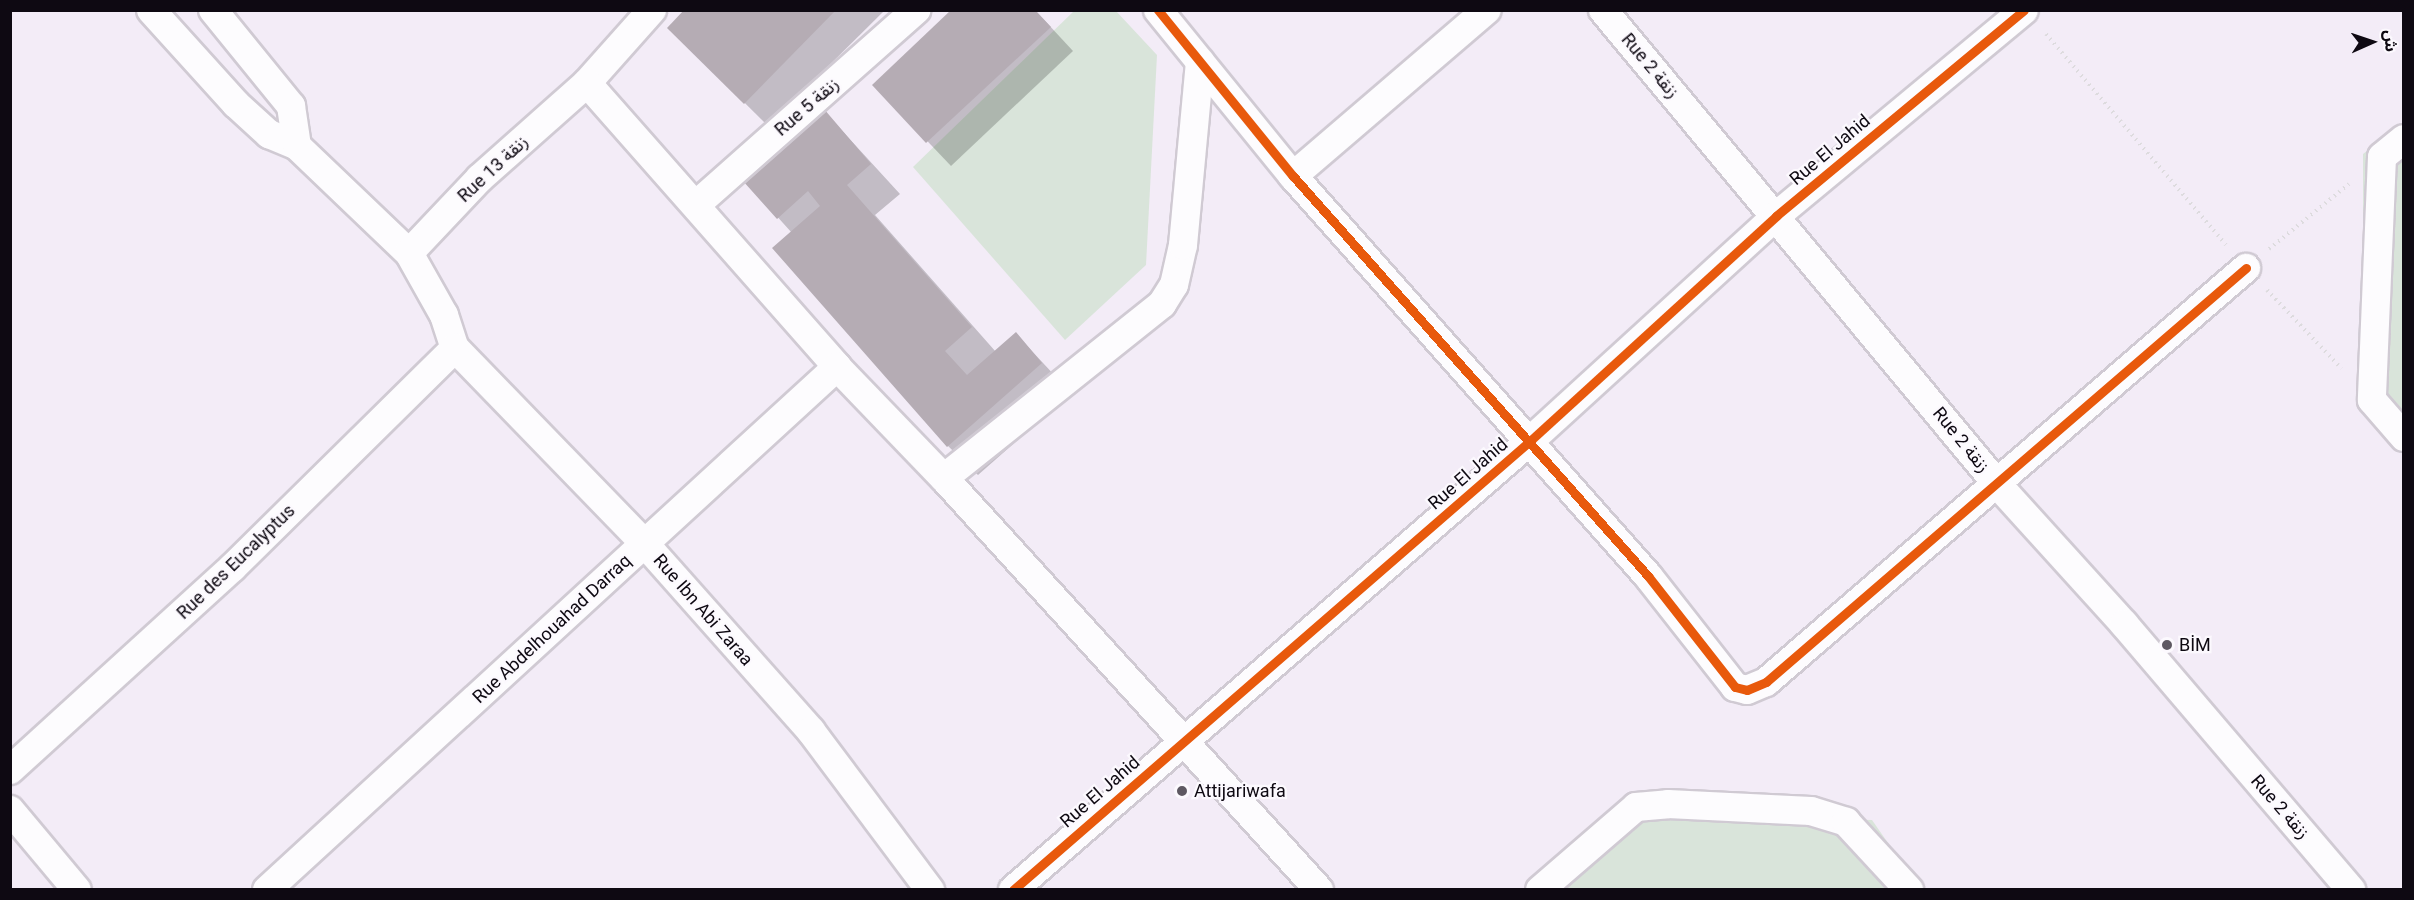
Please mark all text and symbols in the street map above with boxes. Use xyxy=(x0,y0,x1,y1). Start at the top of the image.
north arrow xyxy=(2342,12,2402,72)
street label: Rue 2 زنقة xyxy=(1617,29,1683,103)
text: ش xyxy=(2380,30,2401,52)
street label: Rue 5 زنقة xyxy=(770,73,844,141)
street label: Rue El Jahid xyxy=(1785,110,1875,190)
street label: Rue 13 زنقة xyxy=(453,131,533,207)
street label: Rue 2 زنقة xyxy=(1928,403,1994,477)
street label: Rue El Jahid xyxy=(1424,434,1512,514)
street label: Rue des Eucalyptus xyxy=(172,500,300,624)
street label: Rue Abdelhouahad Darraq xyxy=(468,550,636,708)
street label: Rue Ibn Abi Zaraa xyxy=(649,550,757,670)
place label: BİM xyxy=(2179,634,2211,656)
marker: BİM xyxy=(2160,638,2174,652)
street label: Rue El Jahid xyxy=(1056,752,1144,832)
street label: Rue 2 زنقة xyxy=(2246,770,2314,844)
place label: Attijariwafa xyxy=(1194,780,1286,802)
marker: Attijariwafa xyxy=(1175,784,1189,798)

